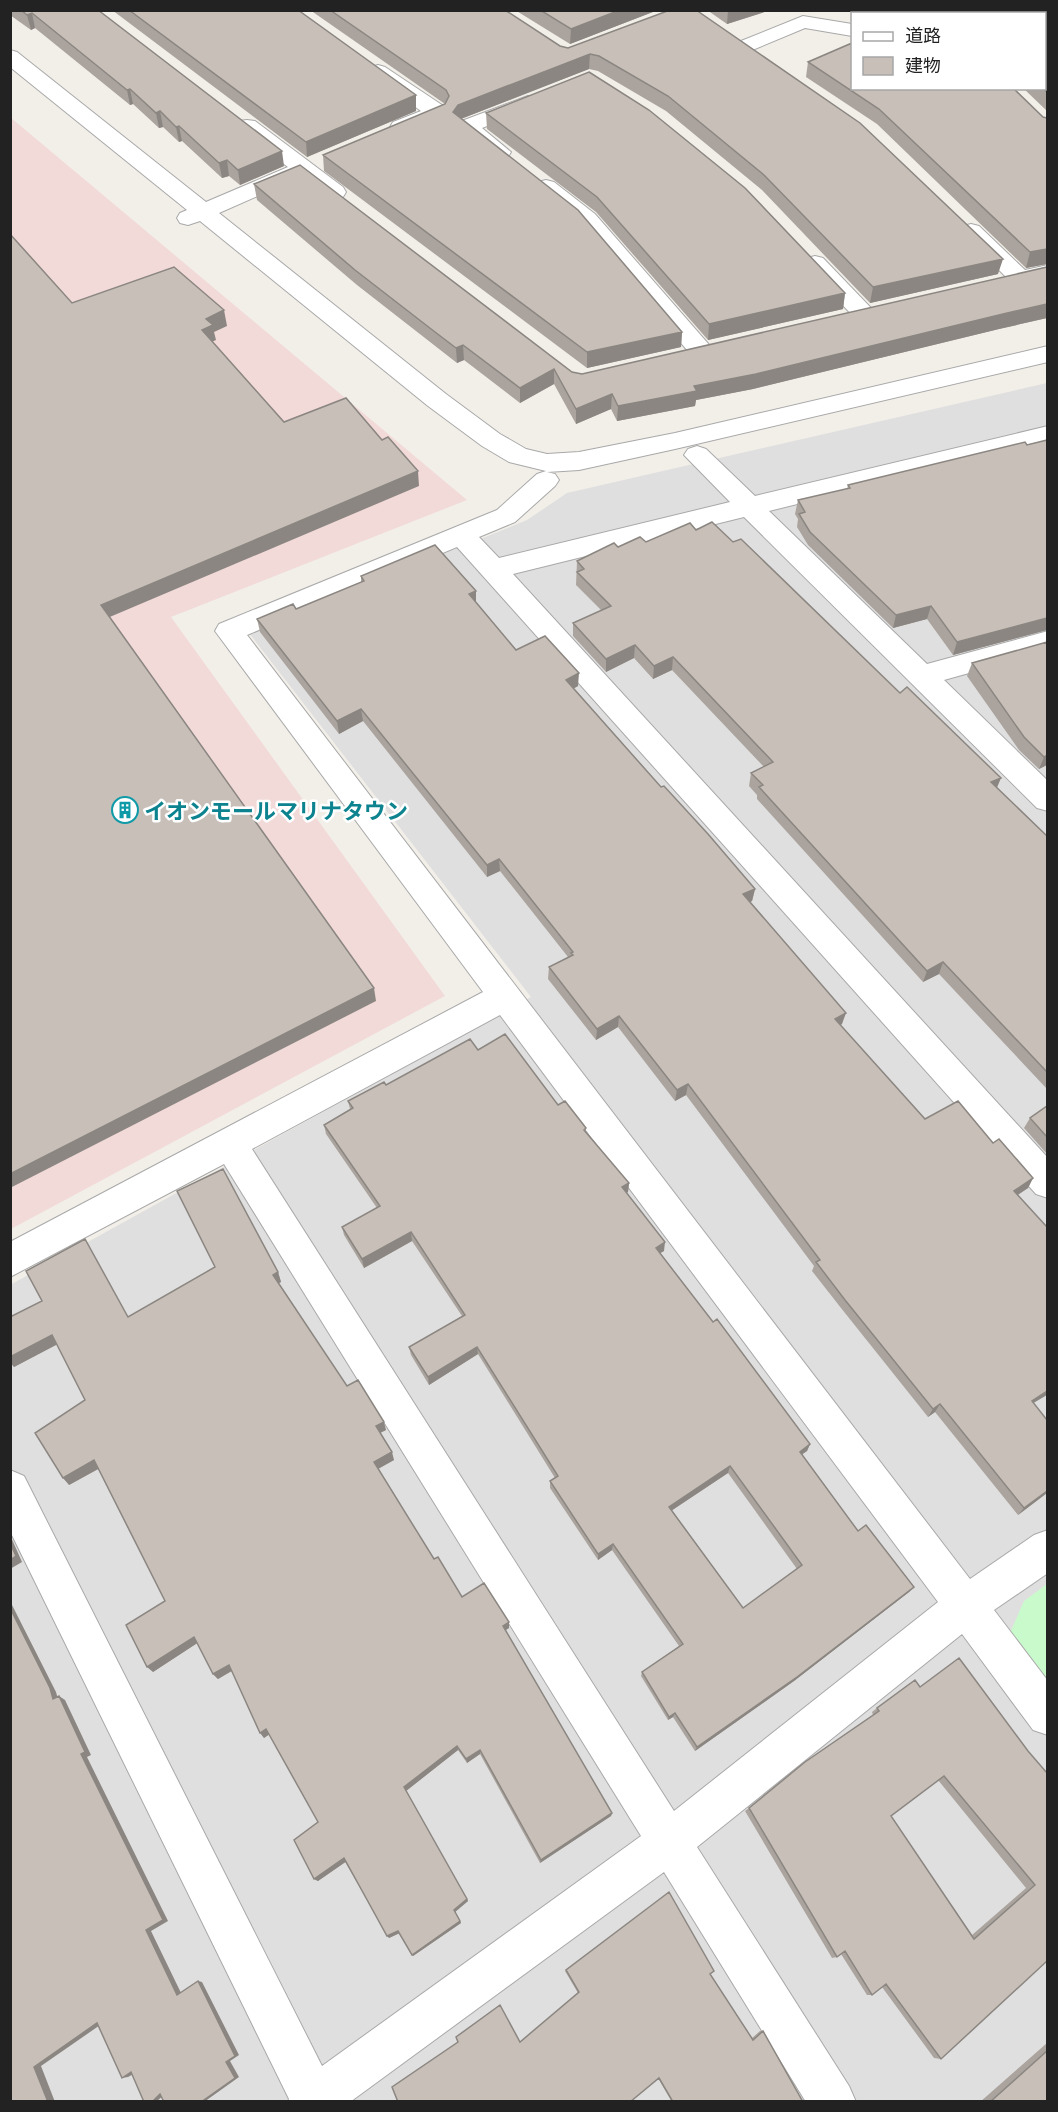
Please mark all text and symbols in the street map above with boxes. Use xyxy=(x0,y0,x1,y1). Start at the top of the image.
legend xyxy=(851,12,1046,90)
text: 道路 xyxy=(905,24,941,46)
text: 建物 xyxy=(905,54,941,76)
building icon: イオンモールマリナタウン xyxy=(110,795,140,825)
place label: イオンモールマリナタウン xyxy=(144,797,408,824)

